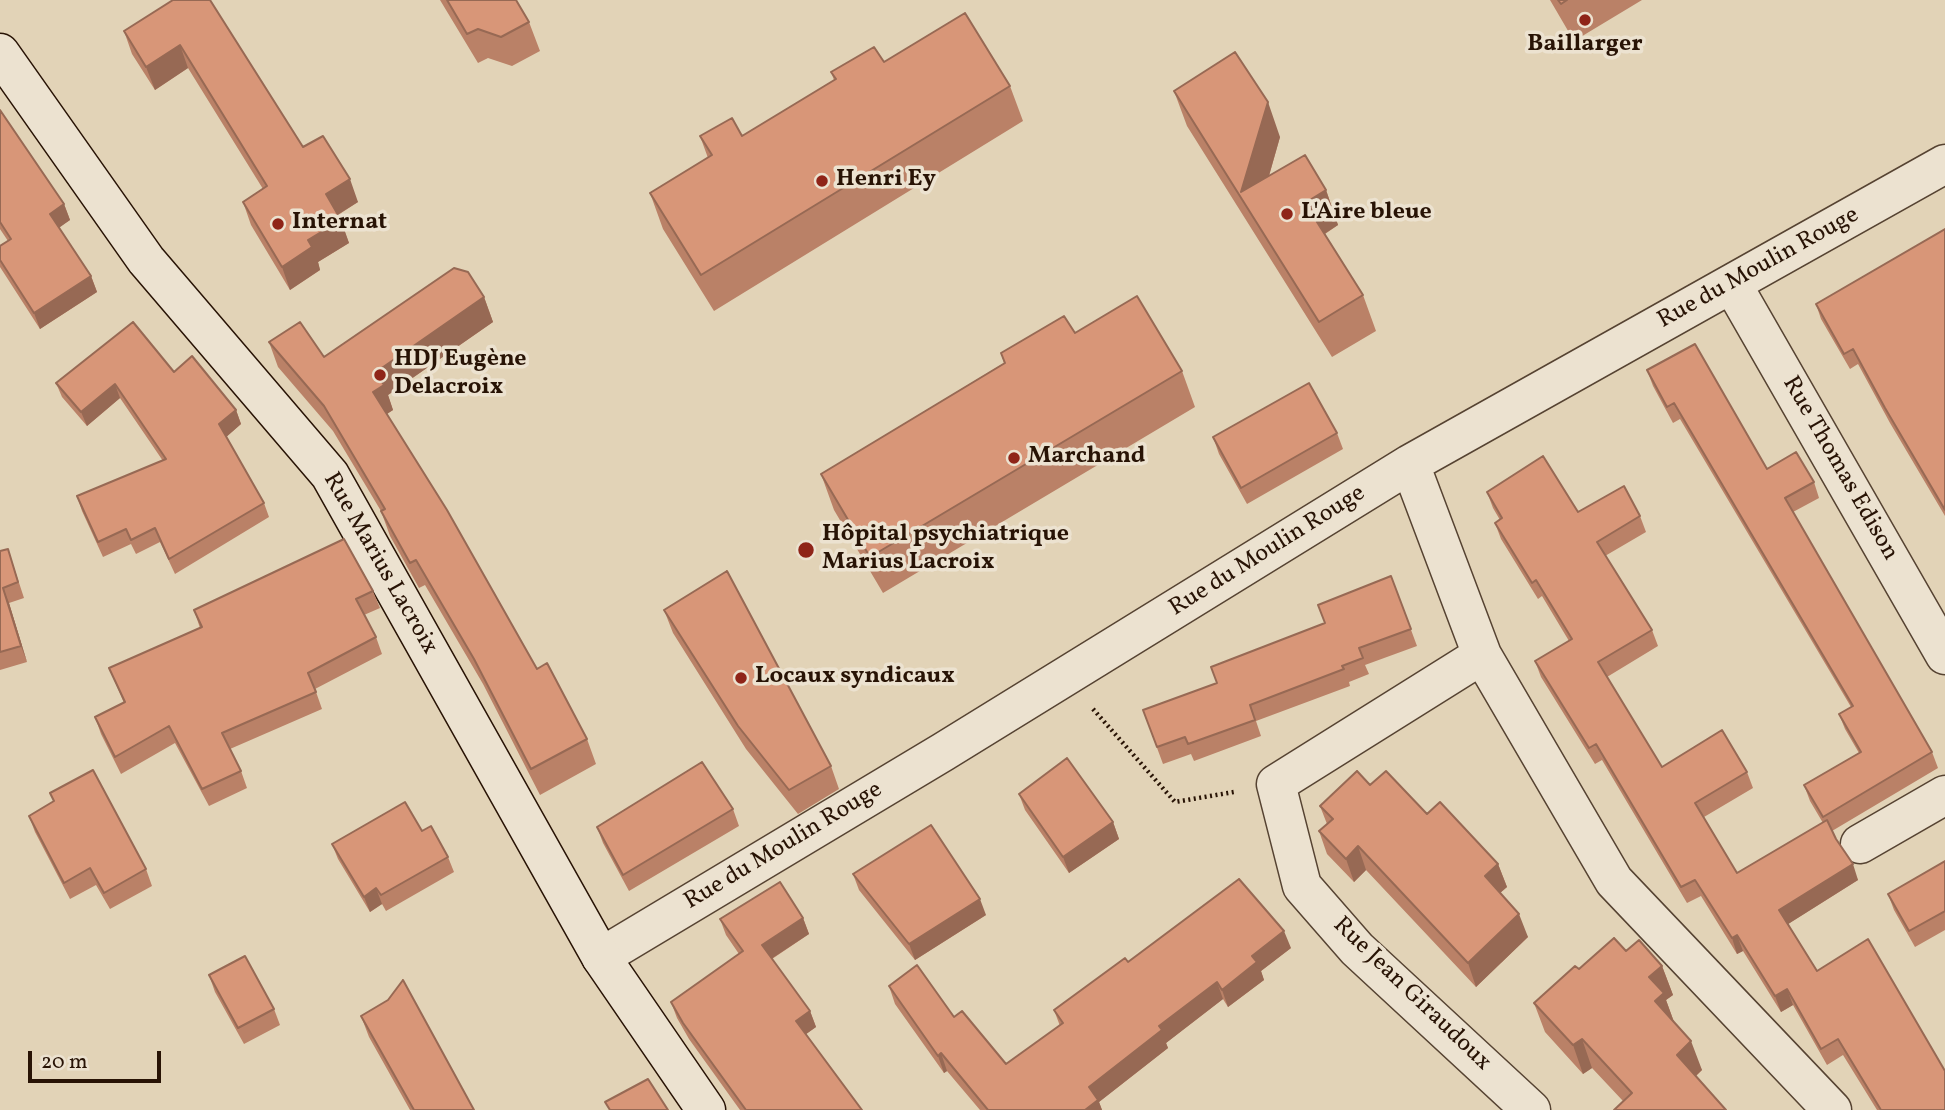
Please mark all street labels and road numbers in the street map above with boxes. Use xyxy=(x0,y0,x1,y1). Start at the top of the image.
street label: Rue du Moulin Rouge xyxy=(1653,202,1865,336)
street label: Rue Thomas Edison xyxy=(1775,372,1903,566)
street label: Rue Marius Lacroix xyxy=(315,468,443,660)
street label: Rue du Moulin Rouge xyxy=(1165,480,1371,624)
street label: Rue du Moulin Rouge xyxy=(680,777,888,917)
street label: Rue Jean Giraudoux xyxy=(1326,912,1496,1078)

